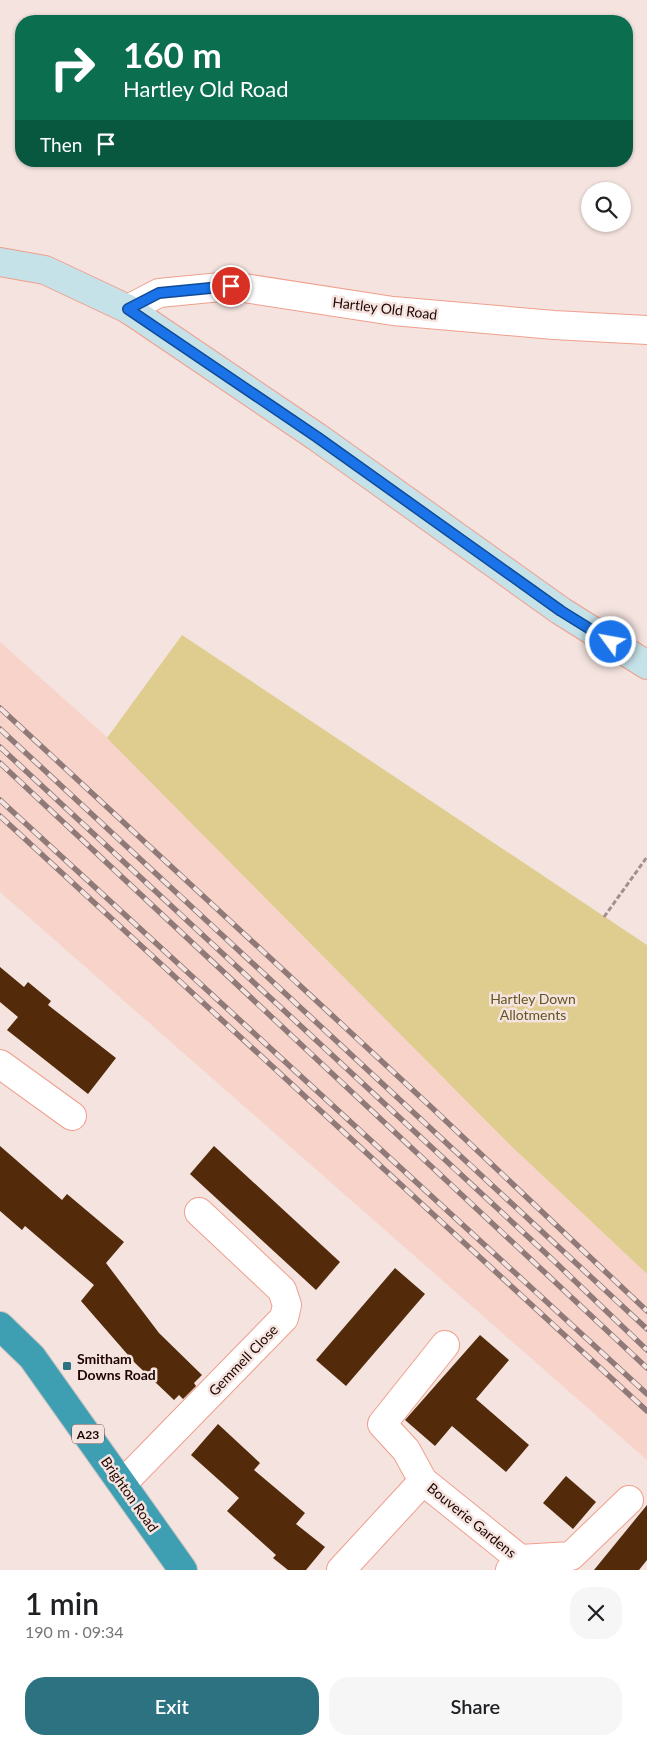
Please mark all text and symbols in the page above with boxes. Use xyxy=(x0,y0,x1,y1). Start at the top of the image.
text: 160 m xyxy=(123,33,222,75)
icon: right xyxy=(40,35,105,100)
text: Hartley Old Road xyxy=(123,75,289,102)
icon: arrive xyxy=(92,130,120,158)
text: Then xyxy=(40,133,82,156)
map controls xyxy=(581,182,631,232)
button: search xyxy=(581,182,631,232)
pin xyxy=(210,265,252,307)
icon: arrive xyxy=(217,272,245,300)
street label: Hartley Old Road xyxy=(332,293,438,323)
position arrow xyxy=(584,615,636,667)
park label: Hartley Down Allotments xyxy=(490,990,576,1023)
street label: Gemmell Close xyxy=(205,1321,281,1399)
place label: Smitham Downs Road xyxy=(77,1350,156,1383)
marker: Smitham Downs Road xyxy=(61,1360,73,1372)
road number: A23 xyxy=(72,1425,104,1444)
street label: Brighton Road xyxy=(98,1453,162,1535)
street label: Bouverie Gardens xyxy=(424,1479,520,1561)
text: 1 min xyxy=(25,1585,99,1621)
button: close xyxy=(570,1587,622,1639)
text: 190 m · 09:34 xyxy=(25,1622,124,1641)
button: Exit xyxy=(25,1677,319,1735)
button: Share xyxy=(329,1677,622,1735)

